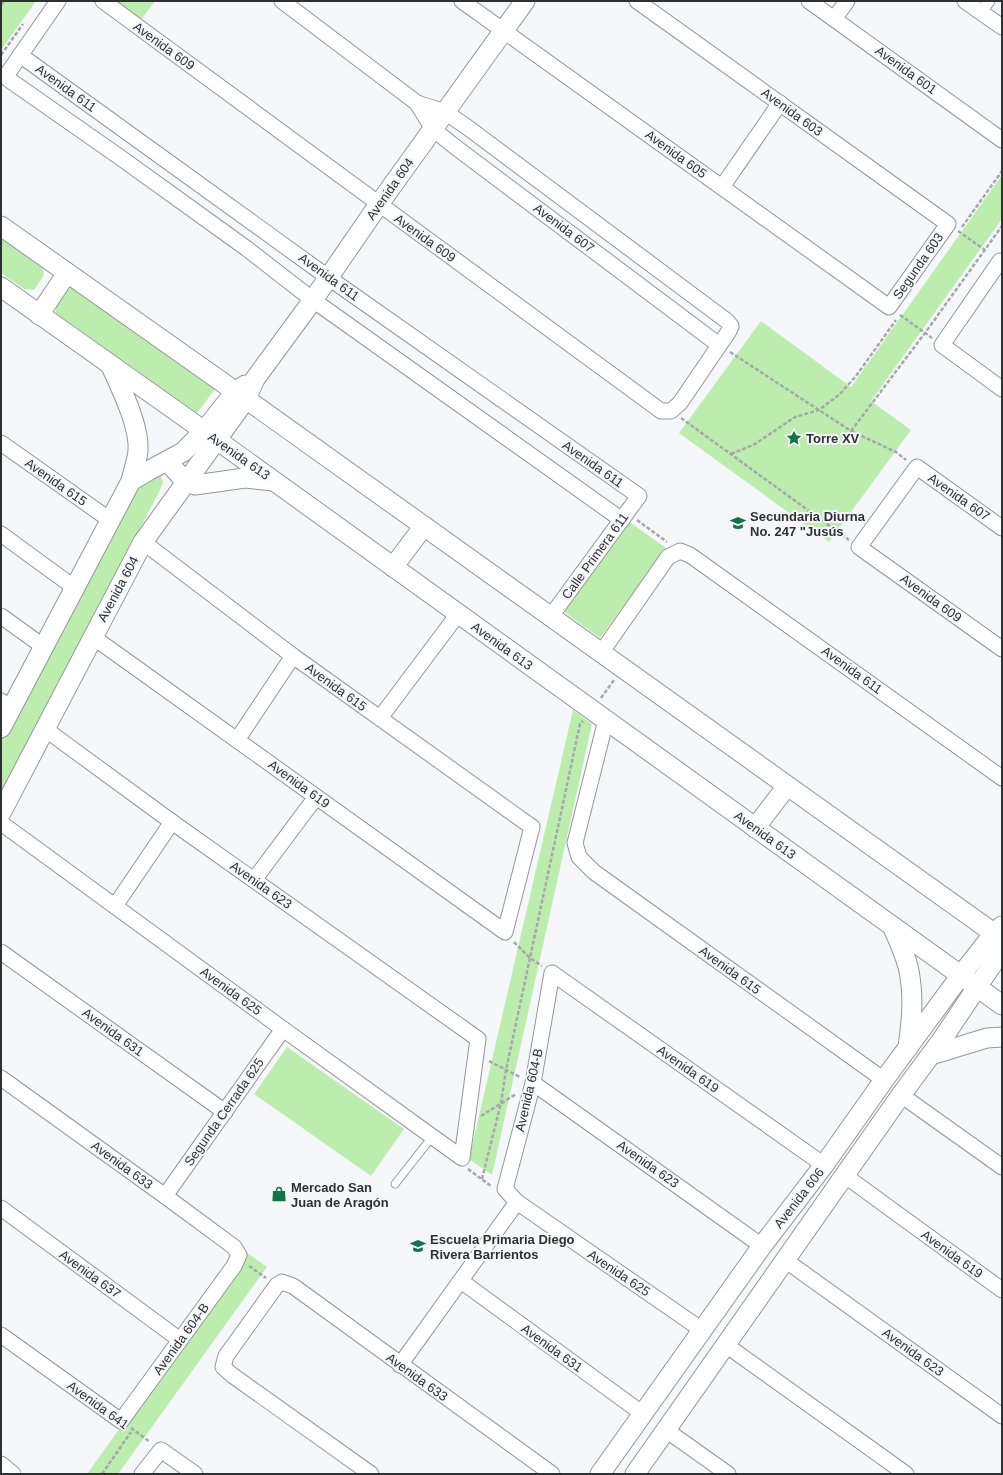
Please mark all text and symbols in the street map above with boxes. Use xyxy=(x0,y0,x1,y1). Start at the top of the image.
street label: Avenida 609 xyxy=(130,19,198,73)
street label: Avenida 601 xyxy=(872,43,940,97)
street label: Avenida 611 xyxy=(33,61,99,115)
street label: Avenida 603 xyxy=(758,85,826,139)
street label: Avenida 605 xyxy=(642,127,710,181)
street label: Avenida 604 xyxy=(363,155,417,223)
street label: Avenida 607 xyxy=(531,200,597,256)
street label: Avenida 609 xyxy=(391,211,459,265)
street label: Segunda 603 xyxy=(890,230,946,302)
street label: Avenida 611 xyxy=(296,250,362,304)
street label: Avenida 613 xyxy=(205,429,273,483)
place icon: Torre XV xyxy=(785,429,803,447)
place label: Torre XV xyxy=(806,431,860,446)
street label: Avenida 611 xyxy=(560,437,626,491)
street label: Avenida 615 xyxy=(22,455,90,509)
street label: Avenida 607 xyxy=(925,470,993,524)
place label: Secundaria Diurna No. 247 "Jusús xyxy=(750,509,866,539)
street label: Calle Primera 611 xyxy=(559,510,631,602)
school or university icon: Secundaria Diurna No. 247 "Jusús xyxy=(729,514,747,532)
street label: Avenida 604 xyxy=(94,554,142,624)
street label: Avenida 609 xyxy=(897,571,965,625)
street label: Avenida 613 xyxy=(468,619,536,673)
street label: Avenida 611 xyxy=(819,643,885,697)
street label: Avenida 615 xyxy=(302,660,370,714)
street label: Avenida 619 xyxy=(265,757,333,811)
street label: Avenida 613 xyxy=(731,808,799,862)
street label: Avenida 623 xyxy=(227,858,295,912)
street label: Avenida 615 xyxy=(696,943,764,997)
street label: Avenida 625 xyxy=(197,964,265,1018)
street label: Avenida 631 xyxy=(79,1005,147,1059)
street label: Avenida 619 xyxy=(654,1042,722,1096)
street label: Avenida 604-B xyxy=(512,1047,546,1133)
street label: Segunda Cerrada 625 xyxy=(181,1055,267,1169)
street label: Avenida 623 xyxy=(614,1137,682,1191)
street label: Avenida 633 xyxy=(88,1138,156,1192)
street label: Avenida 606 xyxy=(771,1165,827,1231)
place label: Mercado San Juan de Aragón xyxy=(291,1180,389,1210)
shop icon: Mercado San Juan de Aragón xyxy=(270,1185,288,1203)
street label: Avenida 619 xyxy=(918,1227,986,1281)
place label: Escuela Primaria Diego Rivera Barrientos xyxy=(430,1232,575,1262)
school or university icon: Escuela Primaria Diego Rivera Barrientos xyxy=(409,1237,427,1255)
street label: Avenida 637 xyxy=(56,1247,124,1301)
street label: Avenida 625 xyxy=(585,1247,653,1299)
street label: Avenida 604-B xyxy=(150,1300,212,1378)
street label: Avenida 631 xyxy=(518,1321,586,1375)
street label: Avenida 623 xyxy=(879,1325,947,1379)
street label: Avenida 633 xyxy=(383,1350,451,1404)
street label: Avenida 641 xyxy=(64,1378,132,1432)

